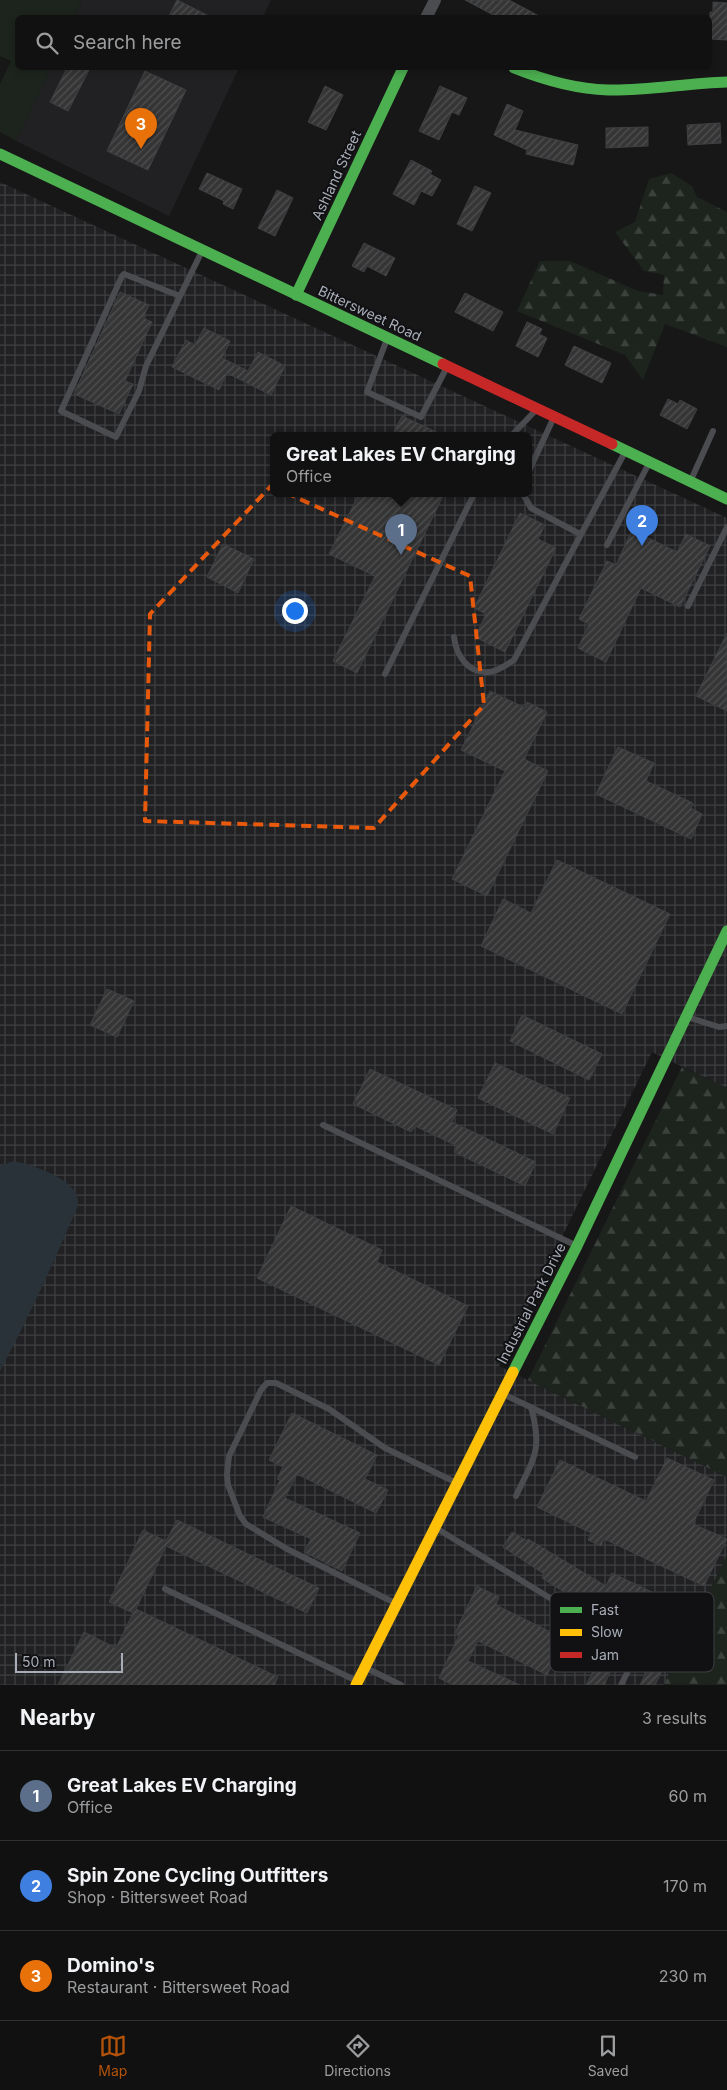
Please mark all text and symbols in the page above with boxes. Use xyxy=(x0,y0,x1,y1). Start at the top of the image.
search box xyxy=(15,15,712,70)
icon: search xyxy=(33,29,61,57)
text: Search here xyxy=(73,31,182,54)
pin: 3 xyxy=(125,108,157,149)
street label: Ashland Street xyxy=(308,127,364,222)
street label: Bittersweet Road xyxy=(316,282,424,344)
popup xyxy=(270,432,532,497)
text: Great Lakes EV Charging xyxy=(286,443,516,466)
text: Office xyxy=(286,466,332,486)
pin: 2 xyxy=(626,505,658,546)
pin: 1 xyxy=(385,514,417,555)
your location xyxy=(282,598,308,624)
street label: Industrial Park Drive xyxy=(493,1240,569,1366)
legend xyxy=(550,1592,714,1672)
text: Fast xyxy=(591,1601,619,1618)
text: Slow xyxy=(591,1623,623,1640)
text: Jam xyxy=(591,1646,619,1663)
scale bar xyxy=(15,1650,122,1673)
text: 50 m xyxy=(22,1653,56,1670)
text: Nearby xyxy=(20,1705,95,1730)
text: 3 results xyxy=(642,1708,707,1728)
text: Great Lakes EV Charging xyxy=(67,1774,297,1797)
text: 1 xyxy=(33,1786,39,1806)
text: 60 m xyxy=(668,1786,707,1806)
text: Office xyxy=(67,1797,113,1817)
text: Spin Zone Cycling Outfitters xyxy=(67,1864,328,1887)
text: 2 xyxy=(31,1876,41,1896)
text: 170 m xyxy=(663,1876,707,1896)
text: Shop · Bittersweet Road xyxy=(67,1887,248,1907)
text: Domino's xyxy=(67,1954,155,1977)
text: 3 xyxy=(31,1966,41,1986)
text: 230 m xyxy=(659,1966,707,1986)
text: Restaurant · Bittersweet Road xyxy=(67,1977,290,1997)
tab: Map xyxy=(98,2032,127,2079)
tab: Directions xyxy=(324,2032,391,2079)
tab: Saved xyxy=(588,2032,629,2079)

